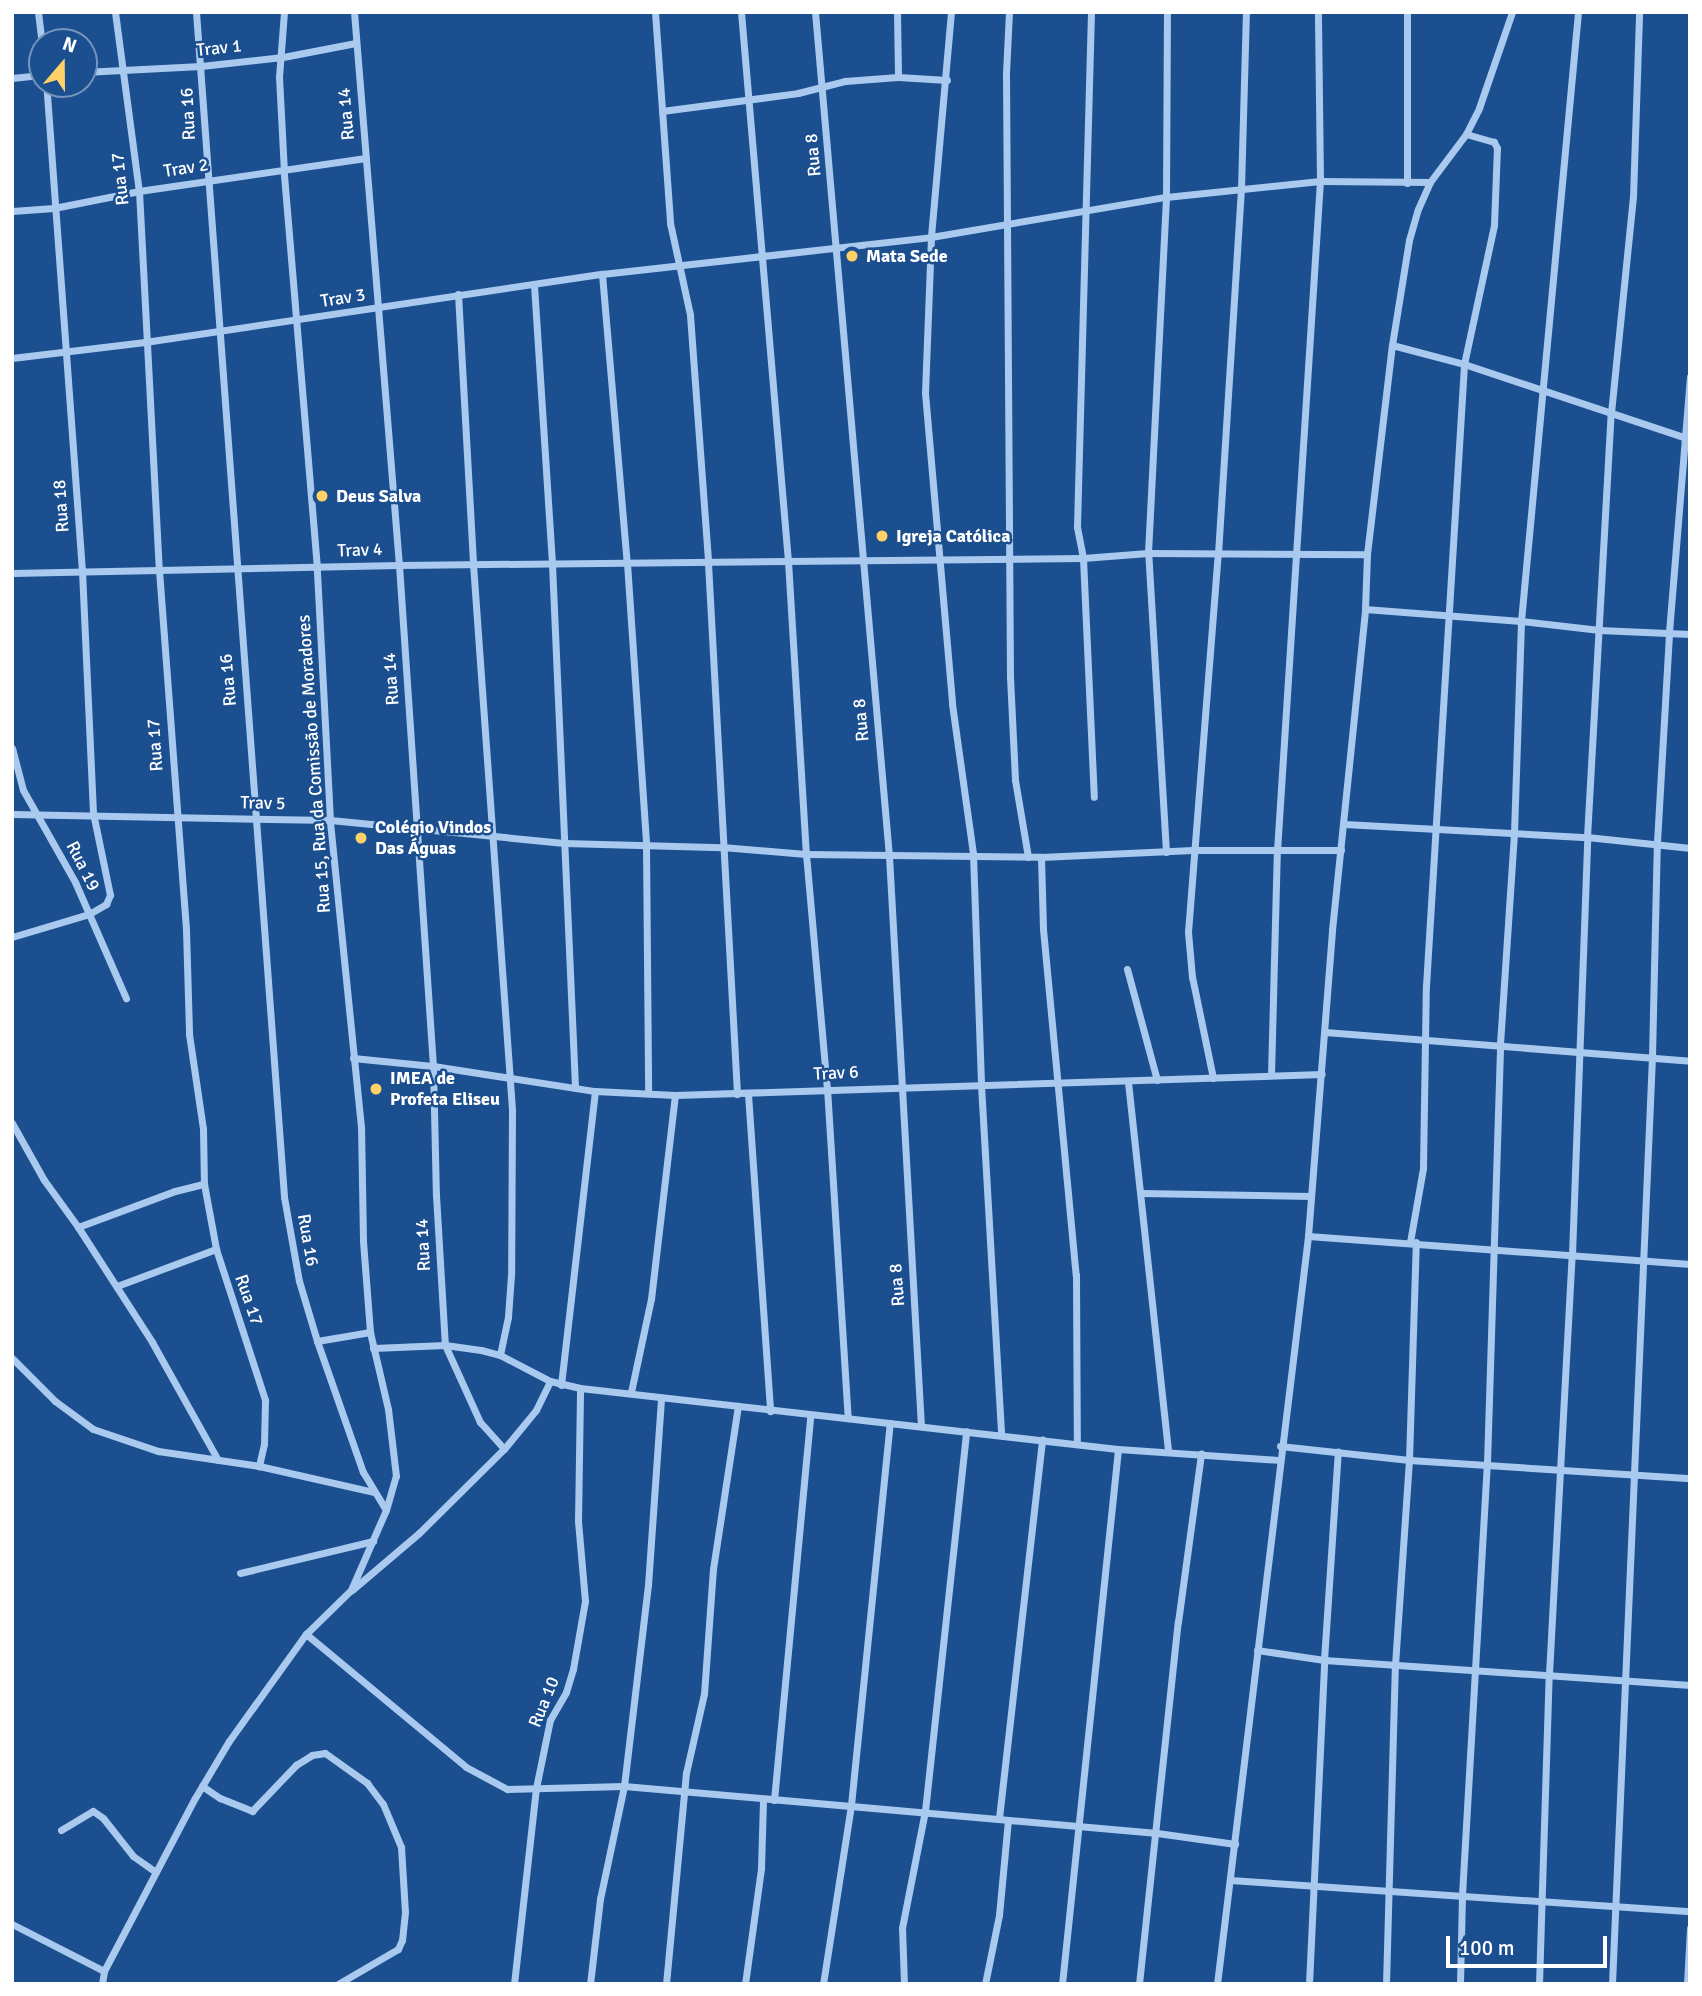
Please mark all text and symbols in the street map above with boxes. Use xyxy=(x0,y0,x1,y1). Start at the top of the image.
north arrow xyxy=(28,28,98,98)
text: N xyxy=(59,32,80,59)
street label: Trav 1 xyxy=(195,35,243,61)
street label: Rua 16 xyxy=(176,87,200,141)
street label: Rua 14 xyxy=(333,87,359,141)
street label: Rua 8 xyxy=(800,133,826,177)
street label: Rua 17 xyxy=(107,152,133,206)
street label: Trav 2 xyxy=(162,154,210,182)
place label: Mata Sede xyxy=(866,245,948,267)
marker: Mata Sede xyxy=(844,248,860,264)
street label: Trav 3 xyxy=(319,284,367,312)
street label: Rua 18 xyxy=(48,479,74,533)
place label: Deus Salva xyxy=(336,485,421,507)
marker: Deus Salva xyxy=(314,488,330,504)
place label: Igreja Católica xyxy=(896,525,1010,547)
marker: Igreja Católica xyxy=(874,528,890,544)
street label: Trav 4 xyxy=(337,538,383,562)
street label: Rua 15, Rua da Comissão de Moradores xyxy=(293,614,335,914)
street label: Rua 14 xyxy=(378,652,404,706)
street label: Rua 16 xyxy=(215,653,241,707)
street label: Rua 8 xyxy=(848,698,874,742)
street label: Rua 17 xyxy=(142,718,168,772)
street label: Trav 5 xyxy=(240,792,286,814)
place label: Colégio Vindos Das Águas xyxy=(375,817,491,860)
marker: Colégio Vindos Das Águas xyxy=(353,830,369,846)
street label: Rua 19 xyxy=(61,838,105,894)
street label: Trav 6 xyxy=(813,1061,859,1085)
place label: IMEA de Profeta Eliseu xyxy=(390,1068,500,1110)
marker: IMEA de Profeta Eliseu xyxy=(368,1081,384,1097)
street label: Rua 16 xyxy=(293,1212,323,1268)
street label: Rua 14 xyxy=(411,1218,435,1272)
street label: Rua 8 xyxy=(885,1263,909,1307)
street label: Rua 17 xyxy=(230,1272,268,1328)
street label: Rua 10 xyxy=(524,1673,564,1731)
scale bar xyxy=(1450,1923,1611,1967)
text: 100 m xyxy=(1459,1935,1514,1961)

